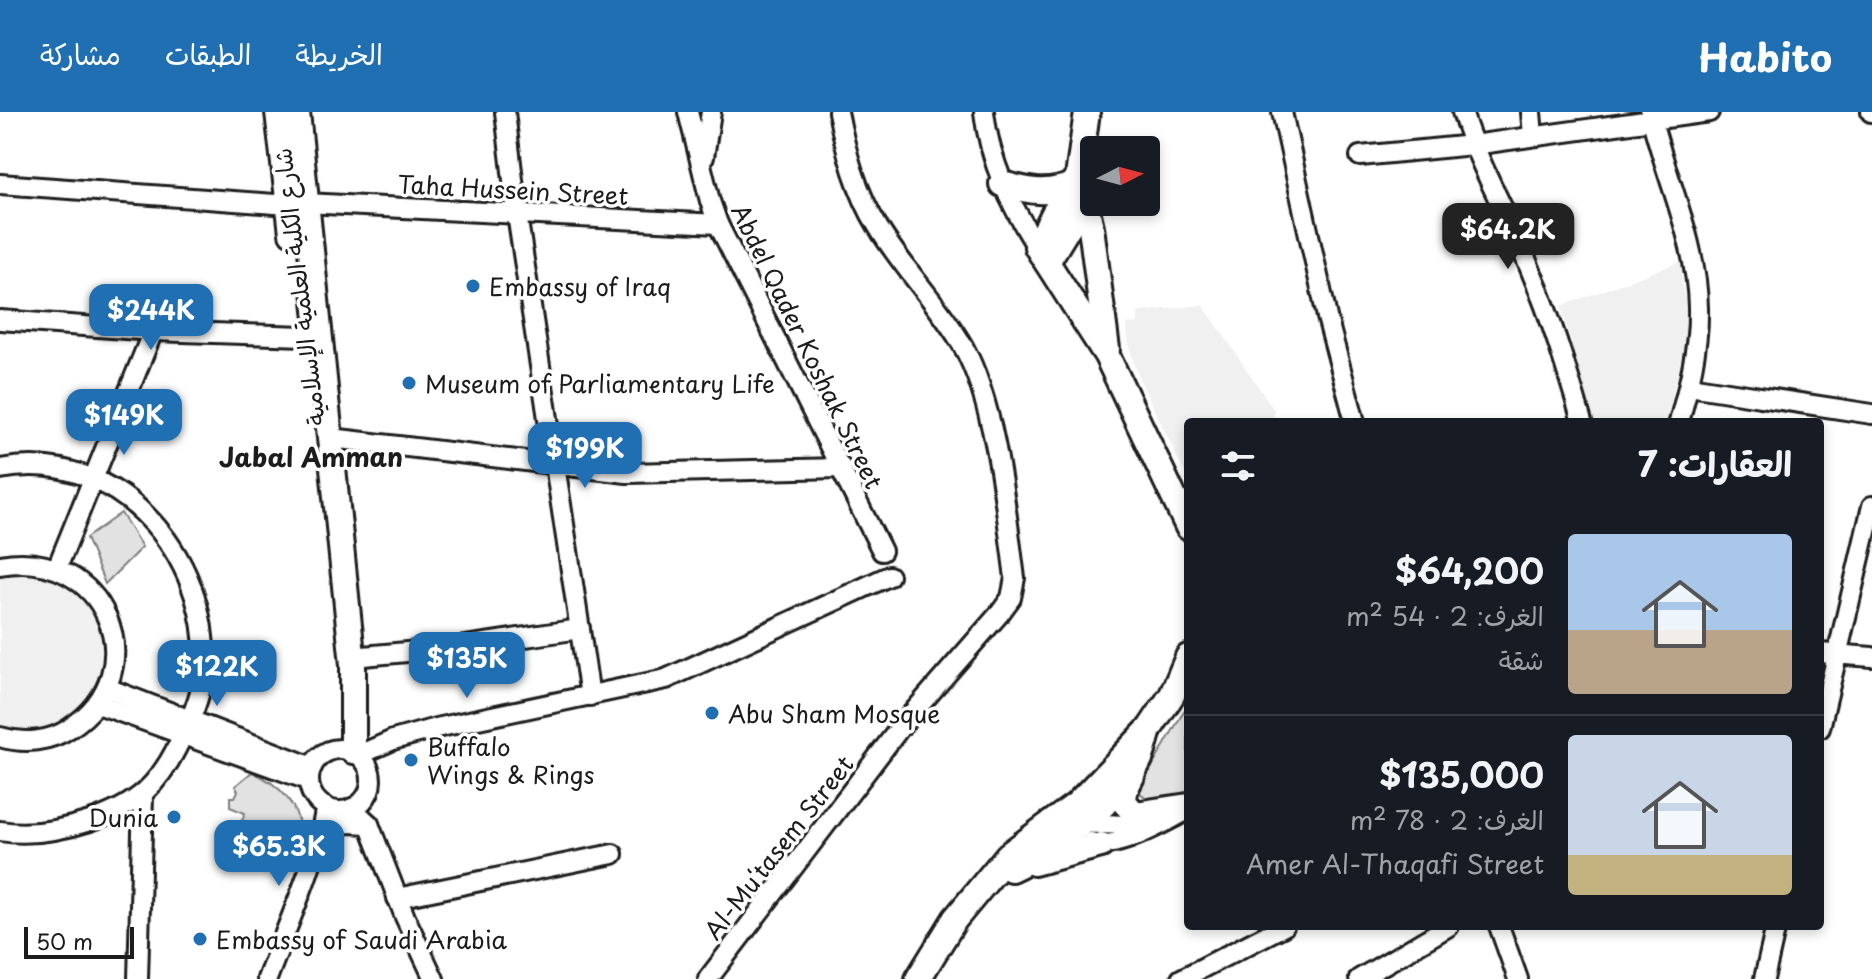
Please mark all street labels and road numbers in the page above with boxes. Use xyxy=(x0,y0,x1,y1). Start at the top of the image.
street label: شارع الكلية العلمية الإسلامية xyxy=(263,146,334,428)
street label: Taha Hussein Street xyxy=(397,165,629,213)
street label: Abdel Qader Koshak Street xyxy=(723,198,893,495)
street label: Al-Muʻtasem Street xyxy=(695,747,862,947)

